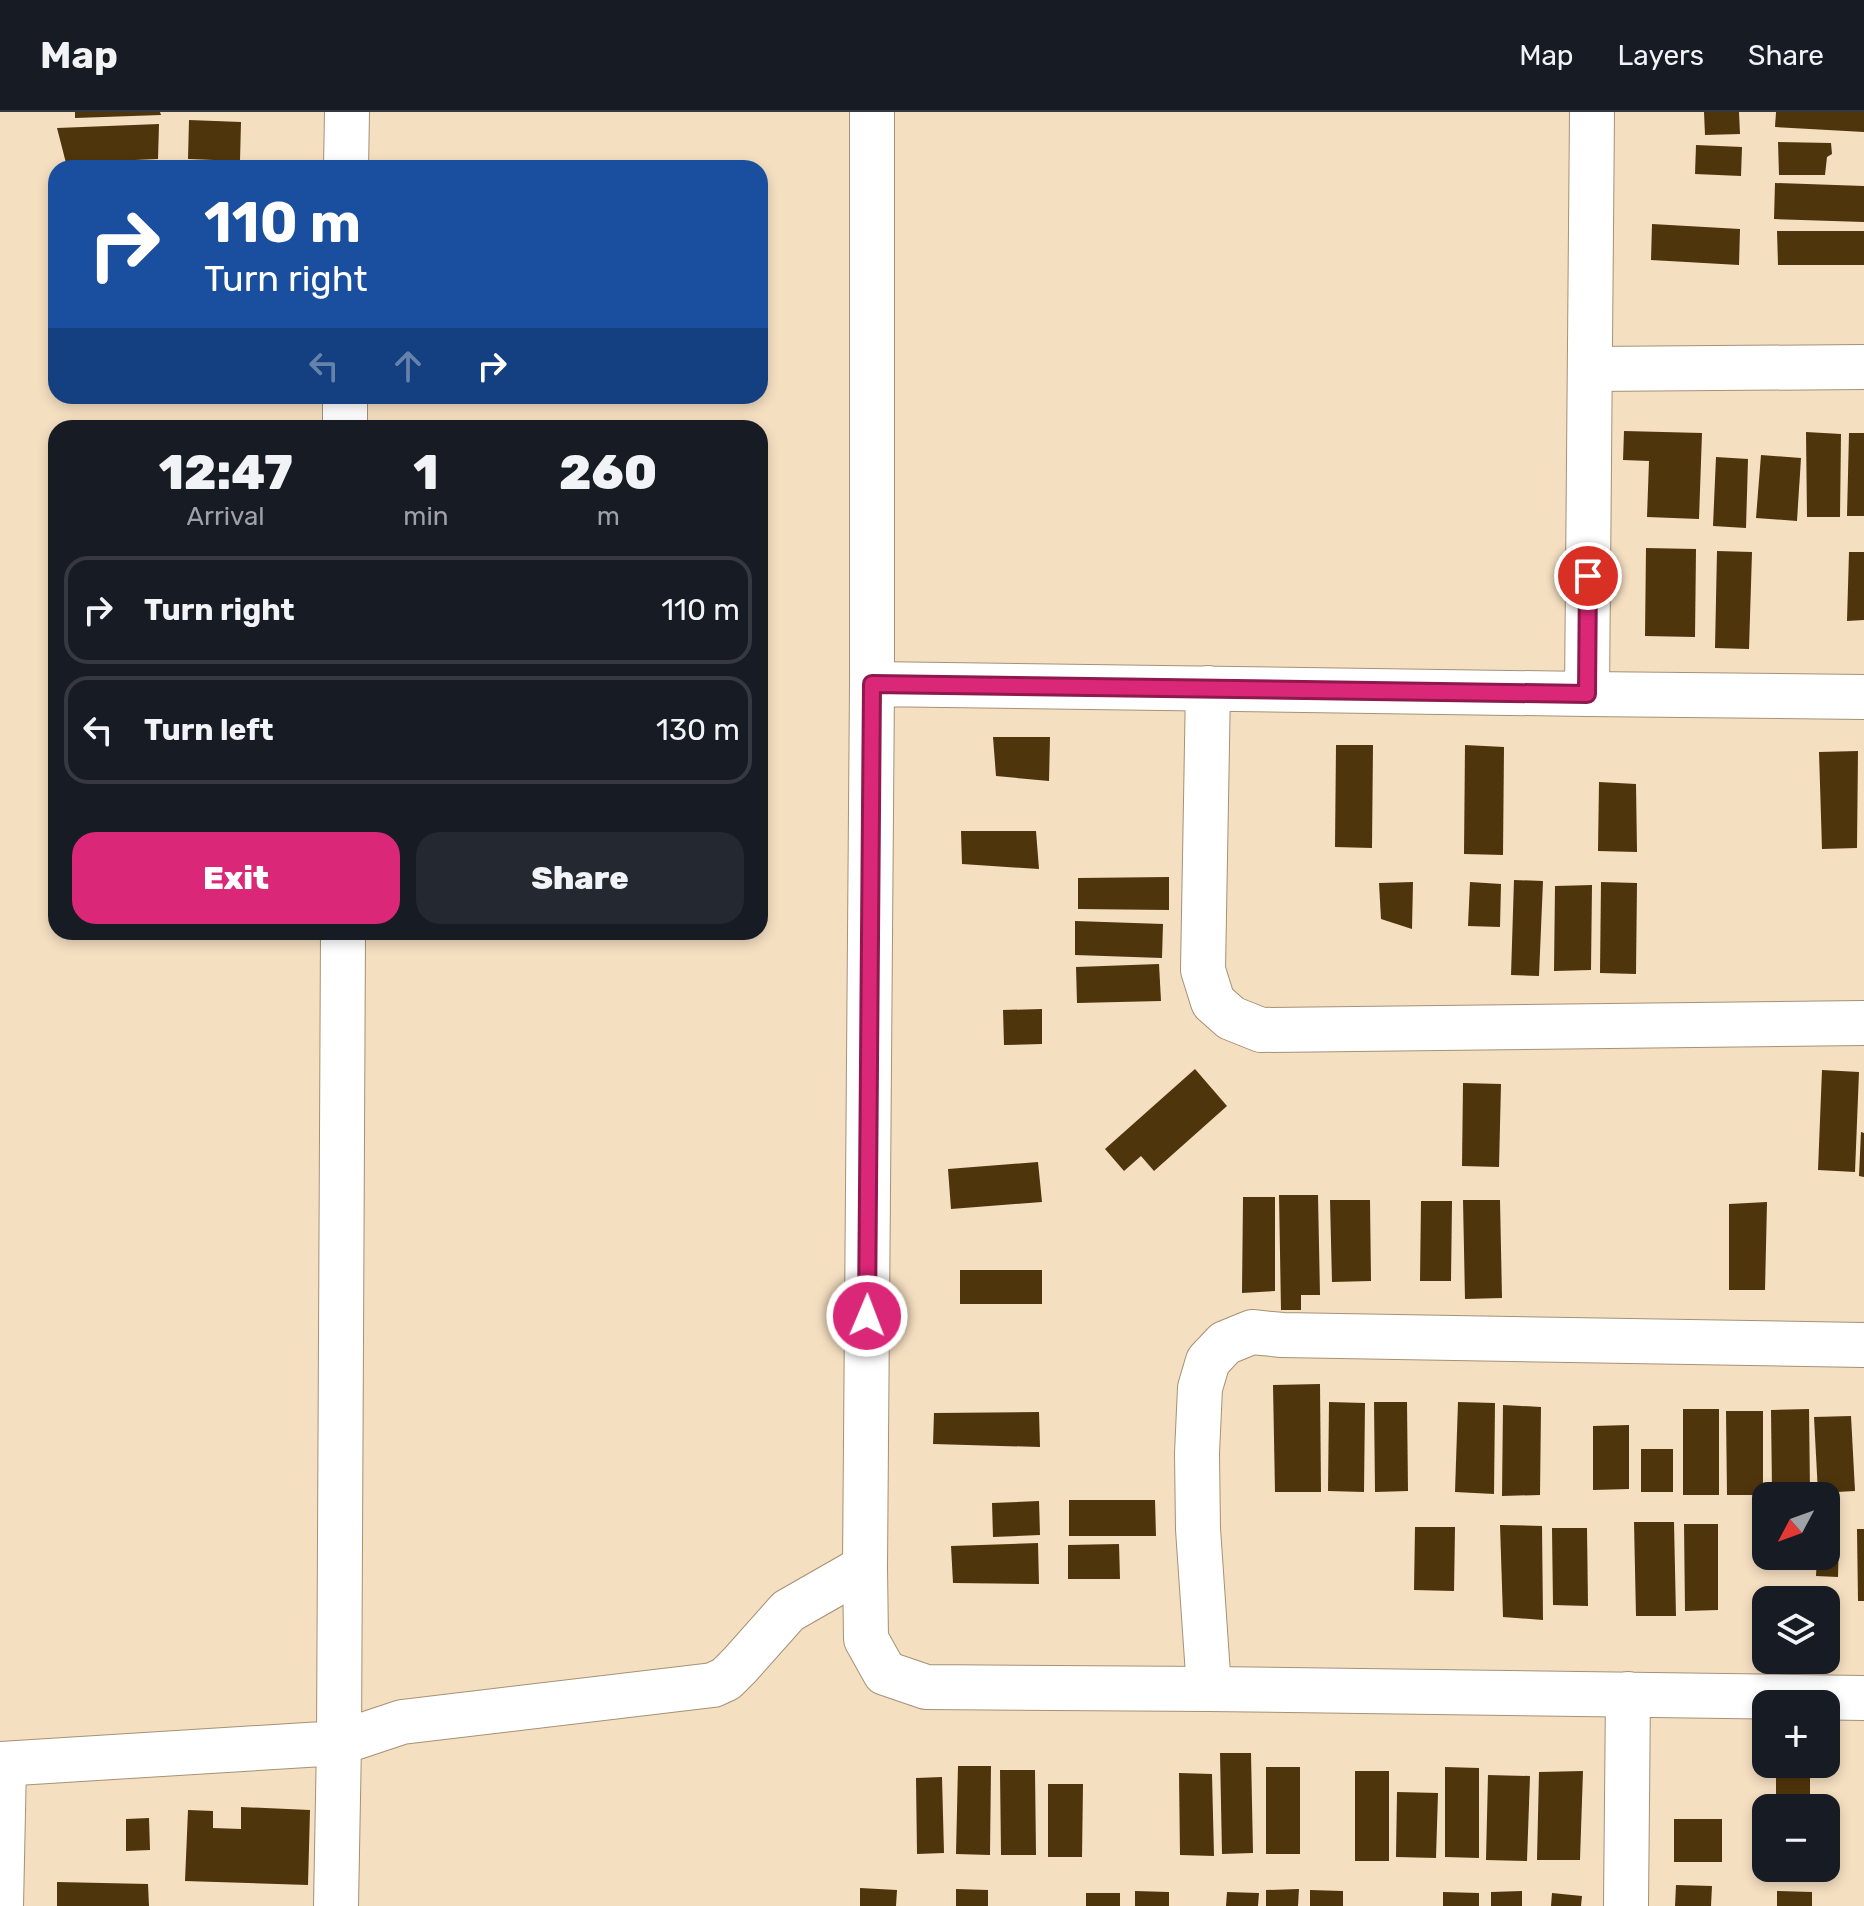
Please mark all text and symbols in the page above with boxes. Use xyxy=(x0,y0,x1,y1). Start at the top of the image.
text: Map xyxy=(40,32,118,78)
text: Map xyxy=(1519,39,1574,72)
text: Layers xyxy=(1618,39,1704,72)
text: Share xyxy=(1748,39,1824,72)
text: 110 m xyxy=(204,190,361,256)
icon: right xyxy=(72,192,176,296)
text: Turn right xyxy=(204,257,368,300)
icon: left xyxy=(302,344,346,388)
icon: ahead xyxy=(386,344,430,388)
icon: right xyxy=(470,344,514,388)
text: 12:47 xyxy=(159,444,293,501)
text: 1 xyxy=(413,444,439,501)
text: 260 xyxy=(559,444,657,501)
text: Arrival xyxy=(187,501,265,532)
text: min xyxy=(403,501,448,532)
text: m xyxy=(597,501,620,532)
pin xyxy=(1554,542,1622,610)
icon: arrive xyxy=(1566,554,1610,598)
icon: right xyxy=(76,588,120,632)
text: Turn right xyxy=(144,592,295,628)
text: 110 m xyxy=(661,592,740,628)
icon: left xyxy=(76,708,120,752)
text: Turn left xyxy=(144,712,274,748)
text: 130 m xyxy=(656,712,740,748)
button: Exit xyxy=(72,832,400,924)
button: Share xyxy=(416,832,744,924)
position arrow xyxy=(825,1274,909,1358)
north arrow xyxy=(1752,1482,1840,1570)
map controls xyxy=(1752,1482,1840,1882)
button: layers xyxy=(1752,1586,1840,1674)
button: + xyxy=(1752,1690,1840,1778)
button: − xyxy=(1752,1794,1840,1882)

